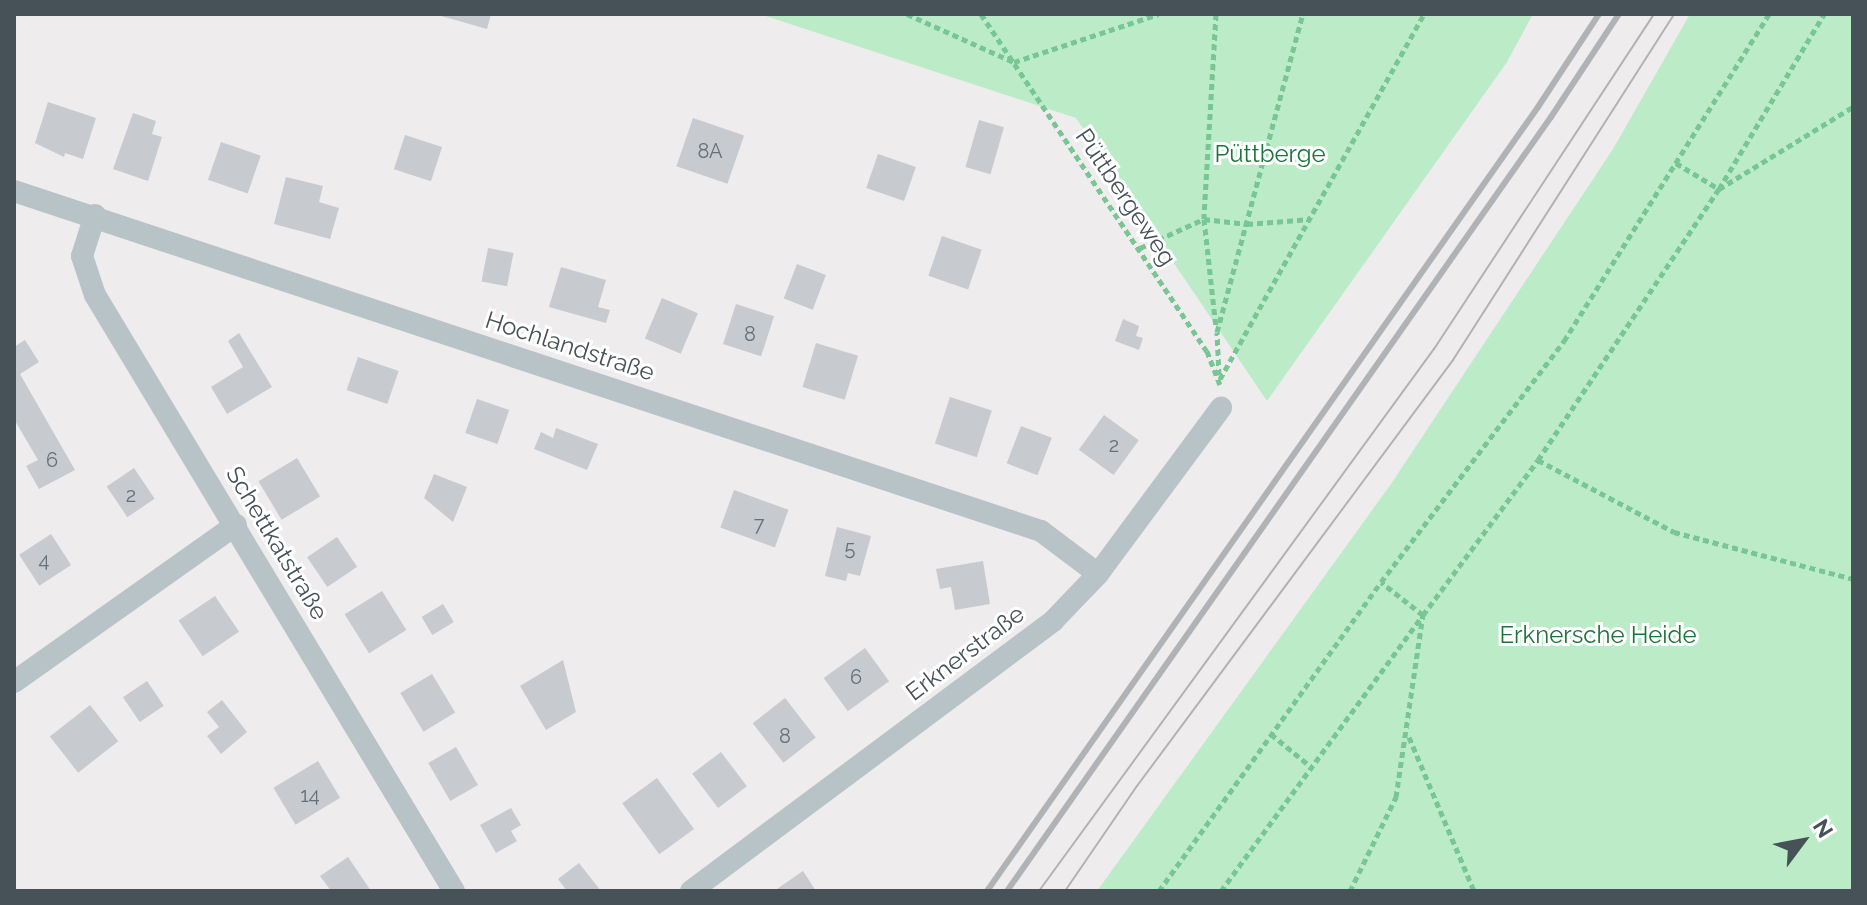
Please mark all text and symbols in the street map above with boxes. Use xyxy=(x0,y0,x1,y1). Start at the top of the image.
street label: Püttbergeweg xyxy=(1070,123,1182,271)
house number: 8A xyxy=(697,139,723,163)
park label: Püttberge xyxy=(1214,140,1326,168)
street label: Hochlandstraße xyxy=(482,305,658,387)
house number: 8 xyxy=(744,322,756,346)
house number: 2 xyxy=(1109,433,1119,457)
house number: 6 xyxy=(46,448,58,472)
street label: Schettkatstraße xyxy=(220,461,334,625)
house number: 2 xyxy=(126,483,136,507)
house number: 7 xyxy=(754,512,764,536)
house number: 5 xyxy=(845,536,855,560)
house number: 4 xyxy=(39,548,49,572)
street label: Erknerstraße xyxy=(900,599,1030,707)
park label: Erknersche Heide xyxy=(1500,621,1696,649)
house number: 6 xyxy=(850,665,862,689)
house number: 8 xyxy=(779,724,791,748)
house number: 14 xyxy=(300,783,320,807)
north arrow xyxy=(1763,801,1843,881)
text: N xyxy=(1808,814,1839,842)

